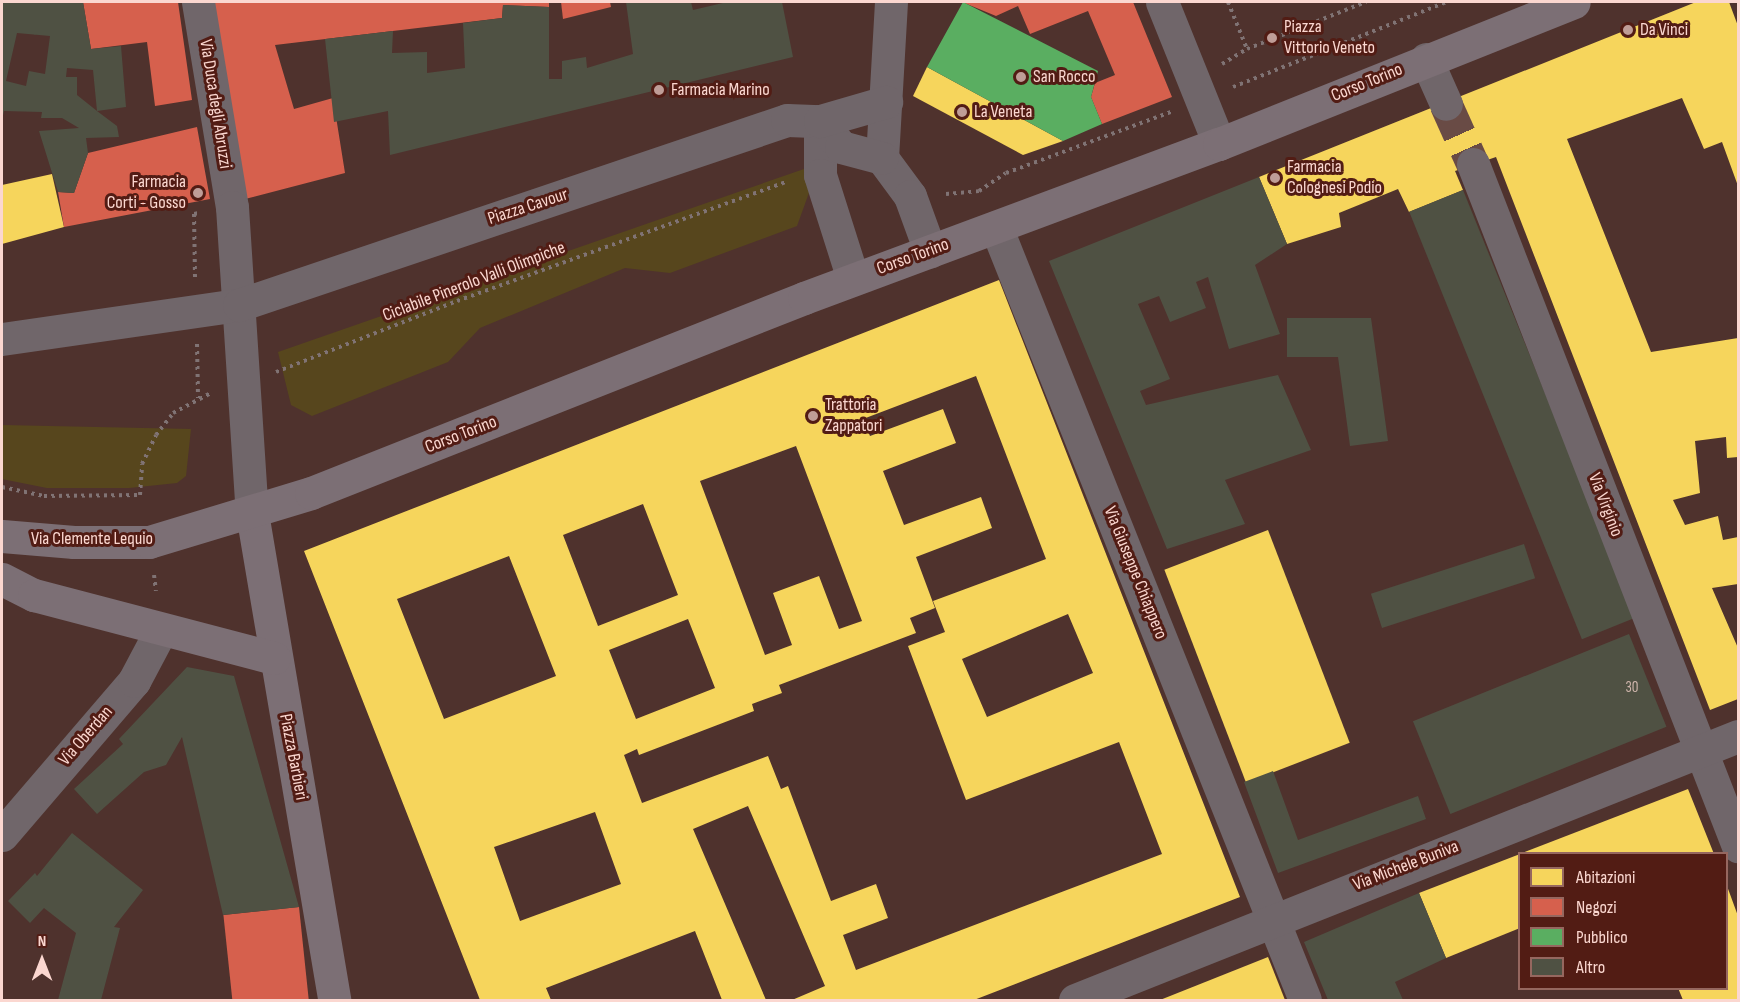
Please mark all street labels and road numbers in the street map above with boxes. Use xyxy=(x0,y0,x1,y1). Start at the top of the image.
street label: Via Duca degli Abruzzi xyxy=(194,38,236,170)
street label: Corso Torino xyxy=(1328,59,1406,107)
street label: Piazza Cavour xyxy=(485,184,571,230)
street label: Corso Torino xyxy=(874,234,952,280)
street label: Ciclabile Pinerolo Valli Olimpiche xyxy=(380,237,568,327)
street label: Corso Torino xyxy=(422,411,500,459)
street label: Via Virginio xyxy=(1583,470,1627,540)
street label: Via Giuseppe Chiappero xyxy=(1099,504,1171,642)
street label: Via Clemente Lequio xyxy=(31,528,153,550)
street label: Via Oberdan xyxy=(54,702,118,770)
street label: Piazza Barbieri xyxy=(274,712,312,802)
street label: Via Michele Buniva xyxy=(1350,836,1462,896)

